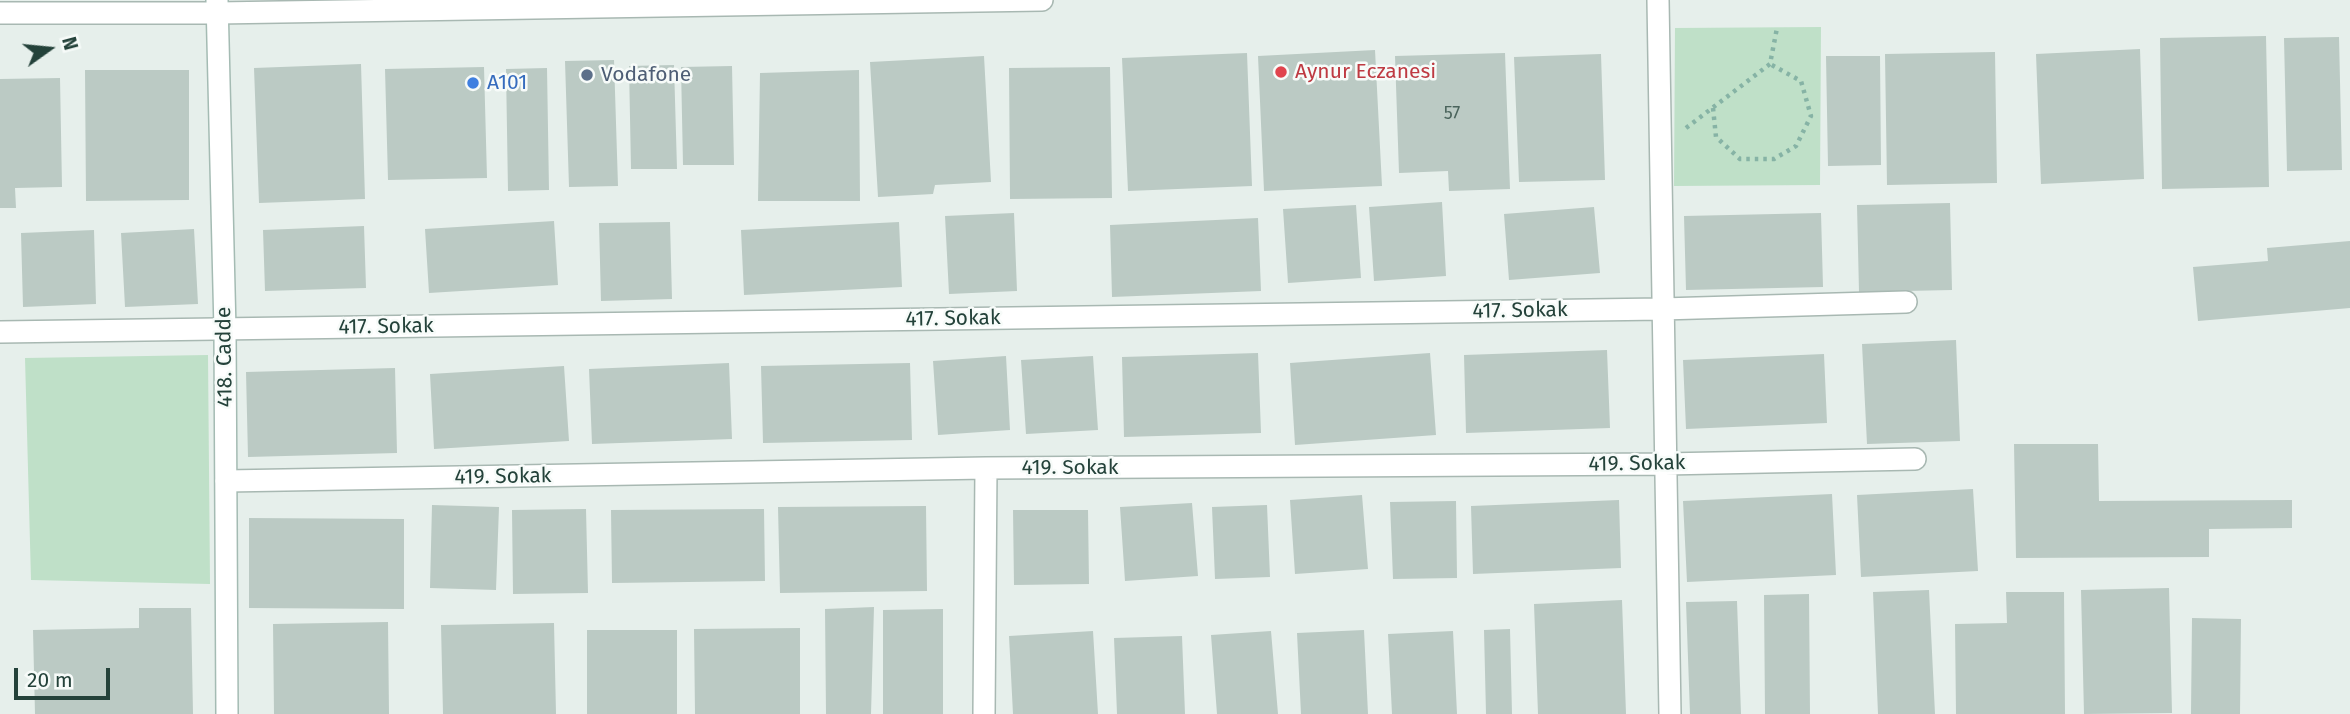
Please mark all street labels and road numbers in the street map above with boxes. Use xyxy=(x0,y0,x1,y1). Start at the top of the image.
street label: 417. Sokak xyxy=(1472,298,1568,324)
street label: 418. Cadde xyxy=(212,306,238,408)
street label: 417. Sokak xyxy=(905,306,1001,332)
street label: 417. Sokak xyxy=(338,314,434,340)
street label: 419. Sokak xyxy=(1588,451,1686,477)
street label: 419. Sokak xyxy=(1022,455,1118,481)
street label: 419. Sokak xyxy=(454,464,552,490)

